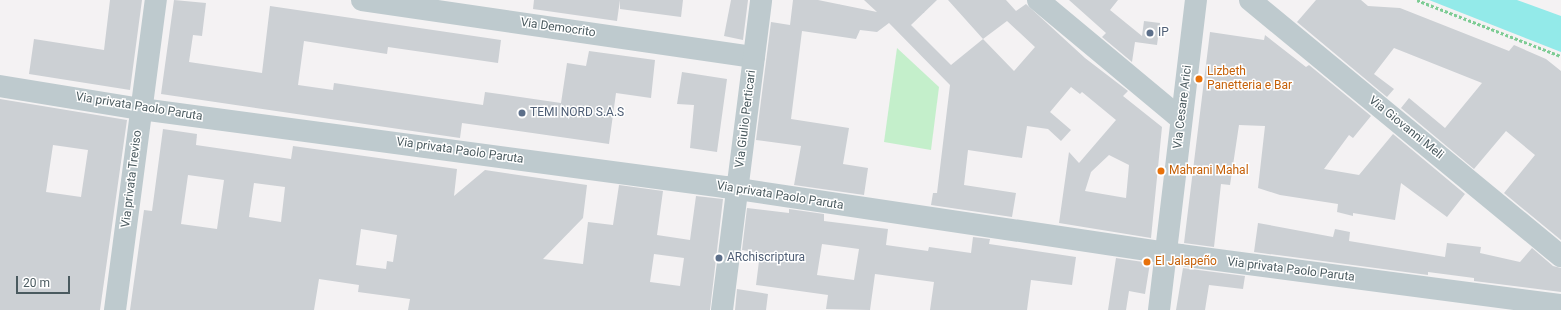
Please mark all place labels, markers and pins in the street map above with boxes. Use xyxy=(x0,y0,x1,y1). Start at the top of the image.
place label: IP xyxy=(1158,26,1169,40)
marker: IP xyxy=(1145,28,1155,38)
place label: Lizbeth Panetteria e Bar xyxy=(1207,65,1292,93)
marker: Lizbeth Panetteria e Bar xyxy=(1194,74,1204,84)
place label: TEMI NORD S.A.S xyxy=(530,106,624,120)
marker: TEMI NORD S.A.S xyxy=(517,108,527,118)
place label: Mahrani Mahal xyxy=(1169,164,1249,178)
marker: Mahrani Mahal xyxy=(1156,166,1166,176)
place label: ARchiscriptura xyxy=(727,251,805,265)
marker: ARchiscriptura xyxy=(714,253,724,263)
place label: El Jalapeño xyxy=(1155,255,1217,269)
marker: El Jalapeño xyxy=(1142,257,1152,267)

